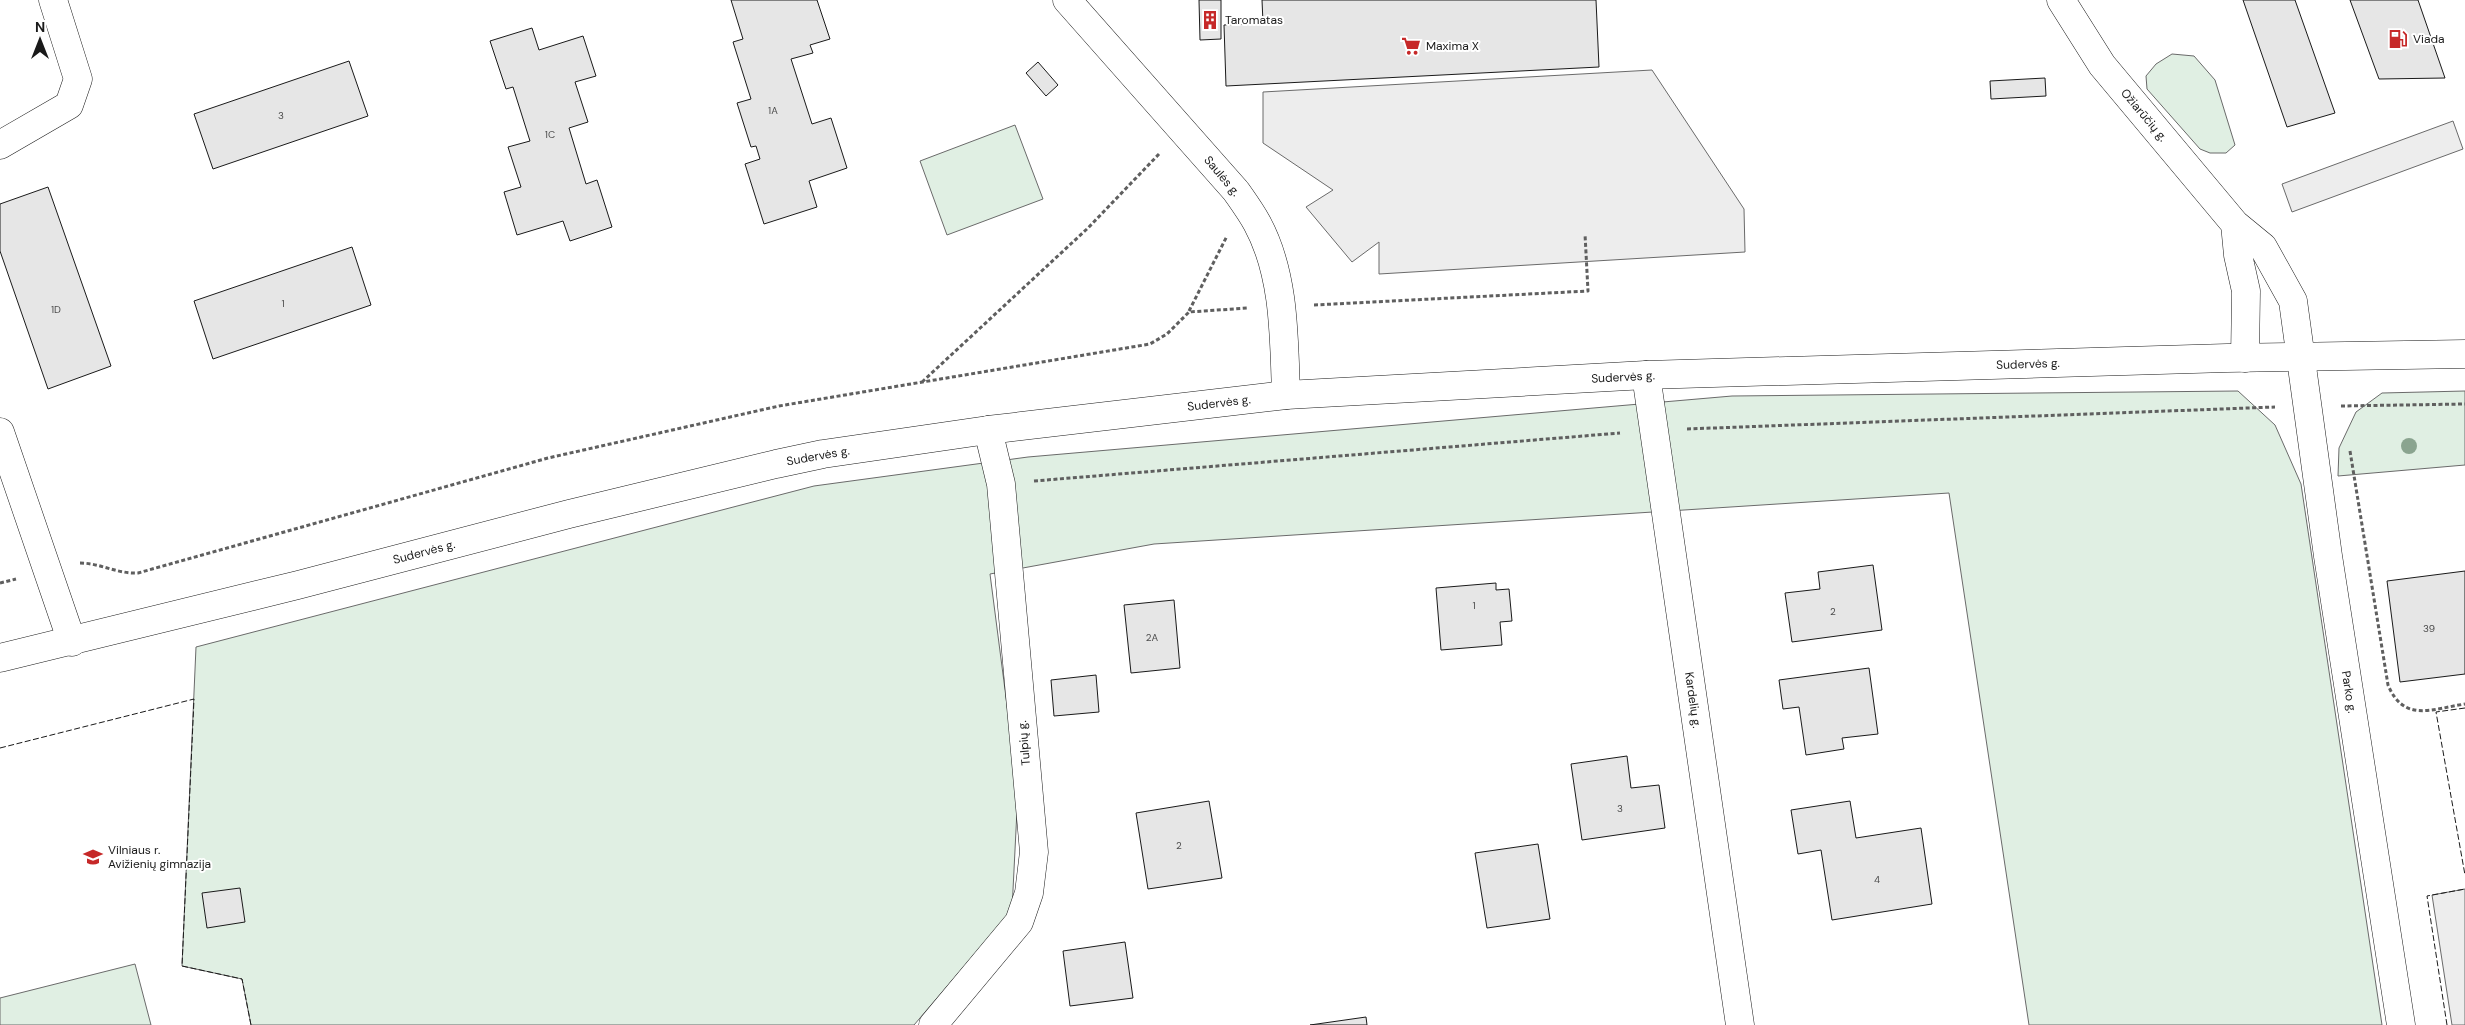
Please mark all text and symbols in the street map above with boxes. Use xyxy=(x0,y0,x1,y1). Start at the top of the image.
building icon: Taromatas xyxy=(1199,9,1221,31)
place label: Taromatas xyxy=(1225,12,1283,28)
north arrow xyxy=(15,15,65,65)
text: N xyxy=(35,18,45,36)
fuel station icon: Viada xyxy=(2387,28,2409,50)
place label: Viada xyxy=(2413,31,2445,47)
supermarket icon: Maxima X xyxy=(1400,35,1422,57)
place label: Maxima X xyxy=(1426,38,1479,54)
street label: Ožiarūčių g. xyxy=(2117,85,2171,145)
house number: 1A xyxy=(768,104,778,117)
house number: 3 xyxy=(278,109,284,122)
house number: 1C xyxy=(545,128,555,141)
street label: Saulės g. xyxy=(1200,152,1244,200)
house number: 1 xyxy=(281,297,285,310)
house number: 1D xyxy=(51,303,61,316)
street label: Sudervės g. xyxy=(1996,355,2060,373)
street label: Sudervės g. xyxy=(1591,367,1655,387)
street label: Sudervės g. xyxy=(1186,391,1252,415)
street label: Sudervės g. xyxy=(785,443,851,469)
street label: Sudervės g. xyxy=(391,536,457,568)
house number: 1 xyxy=(1472,599,1476,612)
house number: 2 xyxy=(1830,605,1836,618)
house number: 39 xyxy=(2423,622,2435,635)
house number: 2A xyxy=(1146,631,1159,644)
street label: Parko g. xyxy=(2338,670,2360,714)
street label: Kardelių g. xyxy=(1681,671,1705,729)
street label: Tulpių g. xyxy=(1014,720,1034,766)
house number: 3 xyxy=(1617,802,1623,815)
house number: 2 xyxy=(1176,839,1182,852)
place label: Vilniaus r. Avižienių gimnazija xyxy=(108,842,211,872)
school or university icon: Vilniaus r. Avižienių gimnazija xyxy=(82,846,104,868)
house number: 4 xyxy=(1874,873,1880,886)

